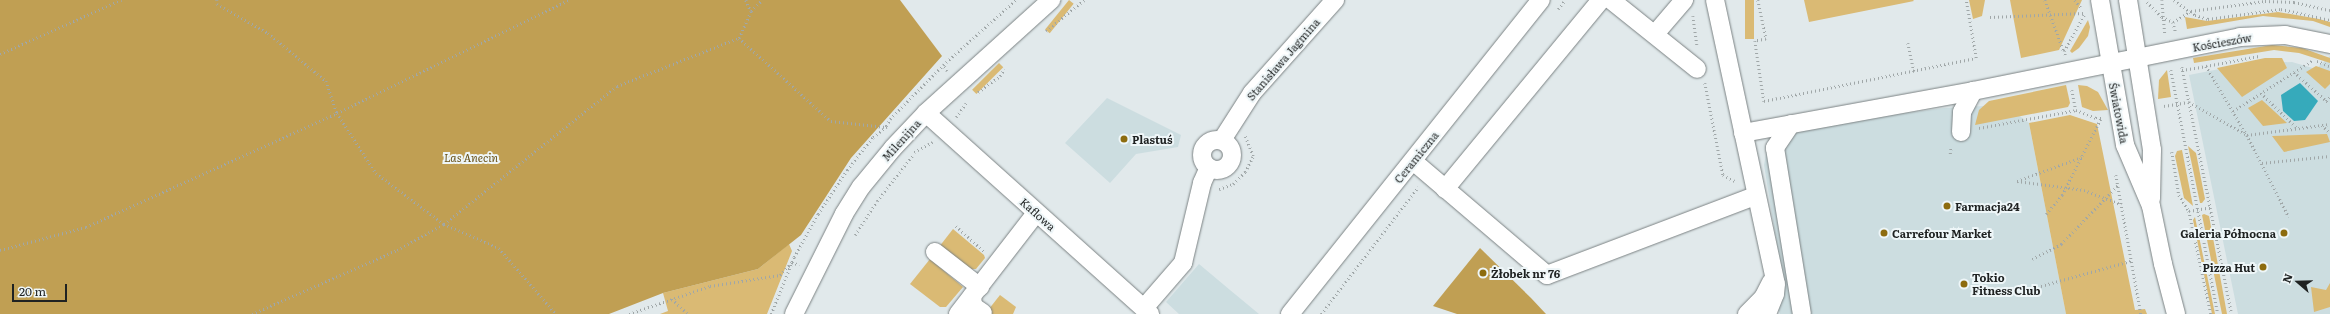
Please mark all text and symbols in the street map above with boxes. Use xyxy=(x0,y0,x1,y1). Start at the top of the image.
street label: Stanisława Jagmina xyxy=(1244,15,1322,103)
street label: Kościeszów xyxy=(2191,30,2253,54)
street label: Światowida xyxy=(2107,81,2131,145)
street label: Milenijna xyxy=(879,117,923,163)
street label: Ceramiczna xyxy=(1391,128,1441,186)
place label: Plastuś xyxy=(1132,132,1172,146)
marker: Plastuś xyxy=(1119,134,1129,144)
park label: Las Anecin xyxy=(444,150,498,164)
street label: Kaflowa xyxy=(1018,195,1058,233)
place label: Farmacja24 xyxy=(1955,199,2020,213)
marker: Farmacja24 xyxy=(1942,201,1952,211)
place label: Carrefour Market xyxy=(1892,226,1992,240)
place label: Galeria Północna xyxy=(2180,226,2276,240)
marker: Carrefour Market xyxy=(1879,228,1889,238)
marker: Galeria Północna xyxy=(2279,228,2289,238)
place label: Pizza Hut xyxy=(2202,260,2255,274)
marker: Pizza Hut xyxy=(2258,262,2268,272)
north arrow xyxy=(2278,262,2318,302)
place label: Żłobek nr 76 xyxy=(1491,266,1560,280)
marker: Żłobek nr 76 xyxy=(1478,268,1488,278)
place label: Tokio Fitness Club xyxy=(1972,271,2040,297)
text: N xyxy=(2278,271,2296,285)
scale bar xyxy=(14,276,69,302)
marker: Tokio Fitness Club xyxy=(1959,279,1969,289)
text: 20 m xyxy=(19,282,46,300)

